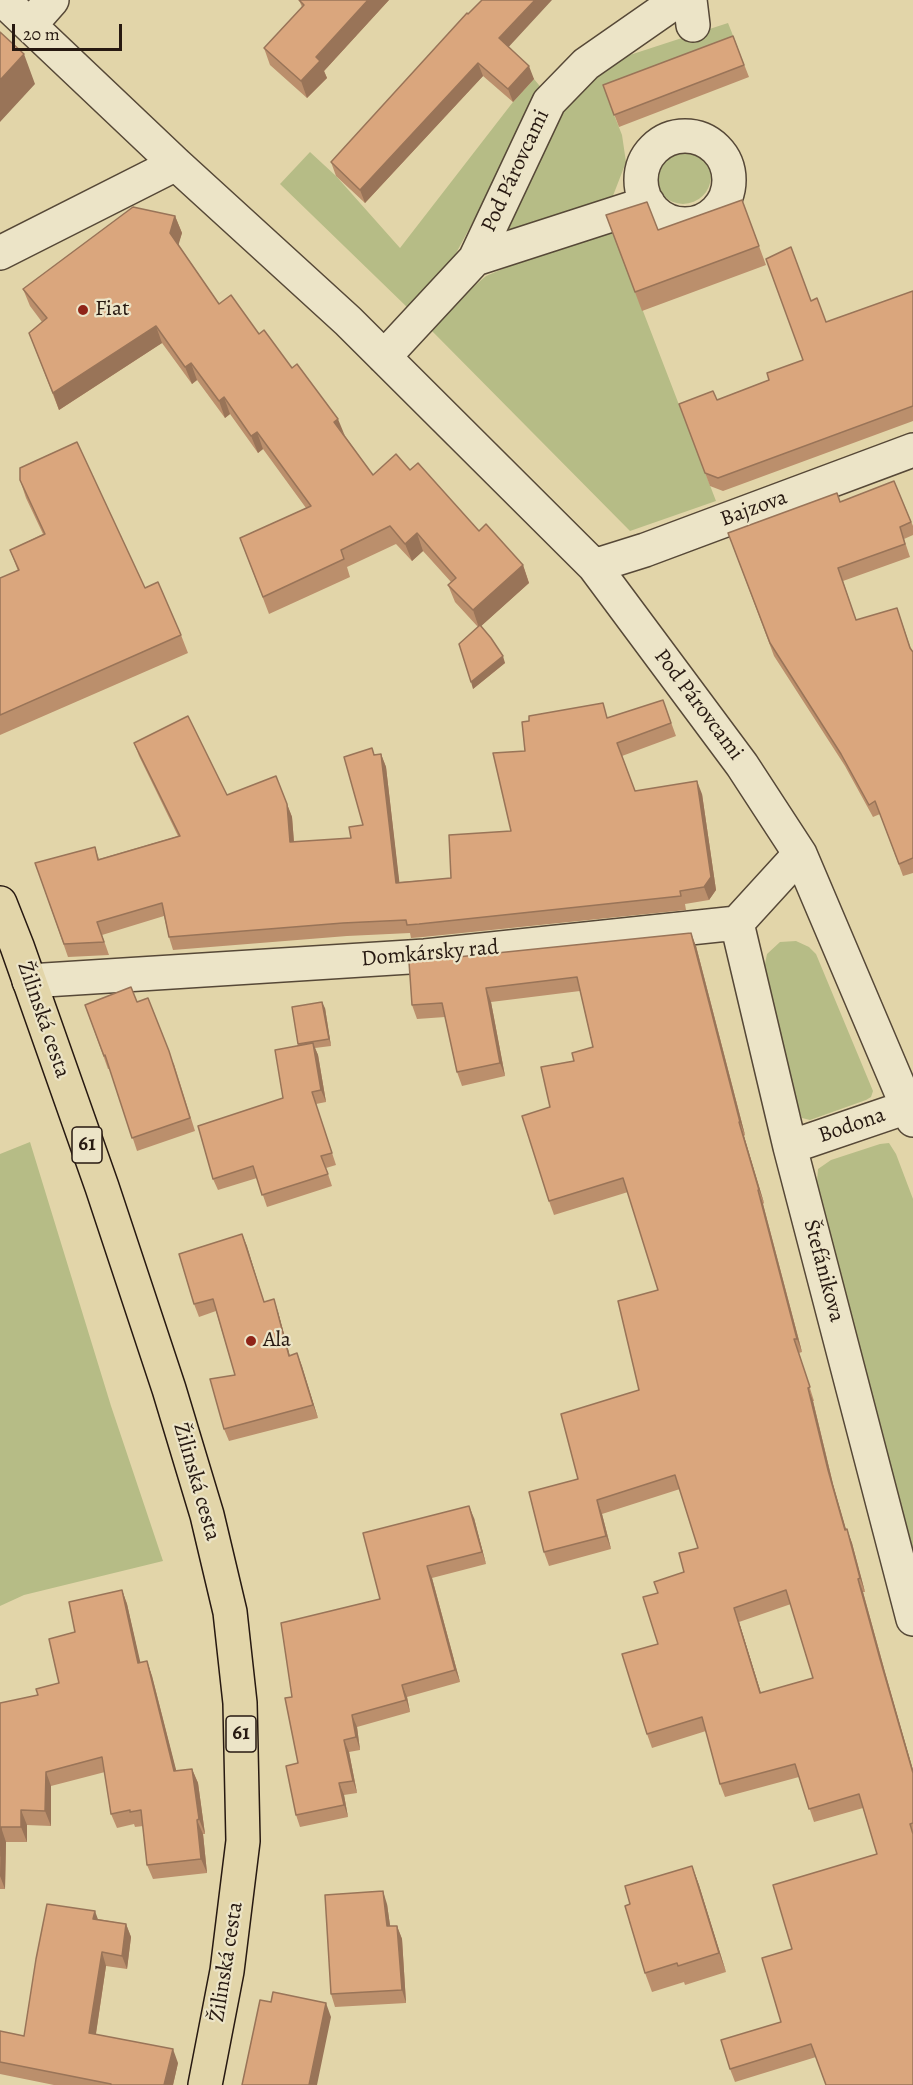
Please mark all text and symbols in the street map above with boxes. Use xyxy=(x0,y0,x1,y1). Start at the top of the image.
scale bar xyxy=(15,12,124,50)
text: 20 m xyxy=(23,22,60,46)
street label: Pod Párovcami xyxy=(476,105,556,237)
place label: Fiat xyxy=(95,297,130,323)
marker: Fiat xyxy=(76,303,90,317)
street label: Bajzova xyxy=(717,485,791,533)
street label: Pod Párovcami xyxy=(648,644,748,766)
street label: Domkársky rad xyxy=(360,935,500,973)
street label: Žilinská cesta xyxy=(11,958,75,1082)
street label: Bodona xyxy=(815,1102,889,1150)
road number: 61 xyxy=(72,1127,102,1163)
street label: Štefánikova xyxy=(797,1217,849,1325)
place label: Ala xyxy=(263,1328,291,1354)
marker: Ala xyxy=(244,1334,258,1348)
street label: Žilinská cesta xyxy=(167,1420,225,1544)
road number: 61 xyxy=(226,1716,256,1752)
street label: Žilinská cesta xyxy=(204,1900,250,2024)

